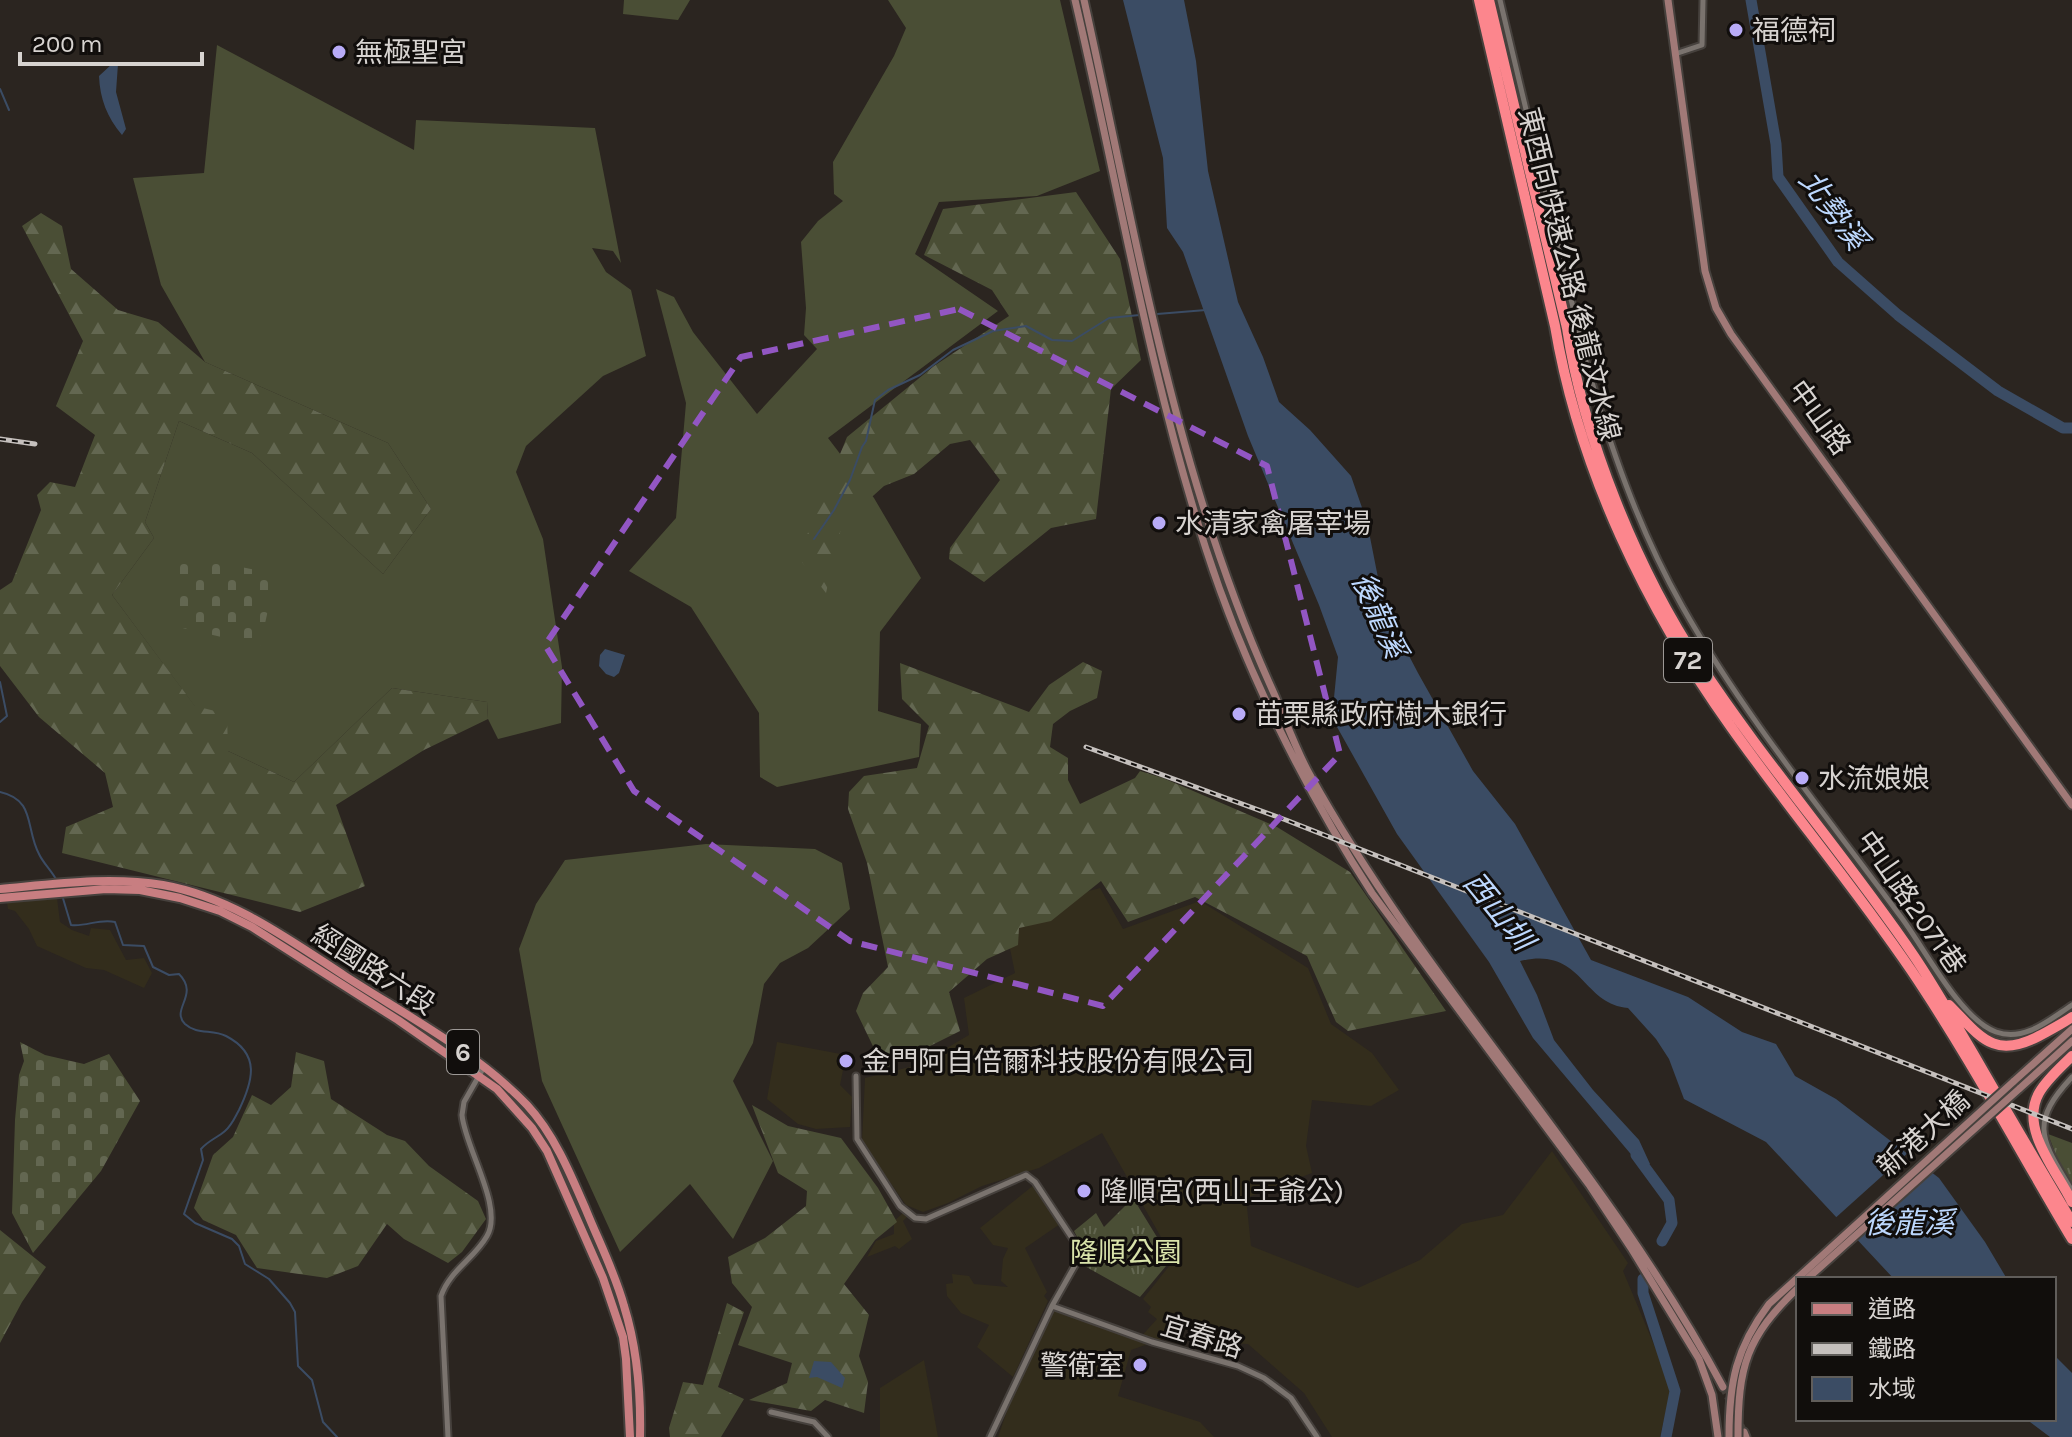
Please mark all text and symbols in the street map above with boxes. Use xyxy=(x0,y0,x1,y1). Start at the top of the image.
place label: 福德祠 xyxy=(1752,14,1836,47)
scale bar xyxy=(20,16,202,66)
marker: 福德祠 xyxy=(1727,21,1745,39)
text: 200 m xyxy=(32,30,103,58)
place label: 無極聖宮 xyxy=(355,36,467,69)
marker: 無極聖宮 xyxy=(330,43,348,61)
street label: 東西向快速公路 後龍汶水線 xyxy=(1512,104,1627,444)
water label: 北勢溪 xyxy=(1792,163,1877,260)
street label: 中山路 xyxy=(1782,374,1858,461)
place label: 水清家禽屠宰場 xyxy=(1175,507,1371,540)
marker: 水清家禽屠宰場 xyxy=(1150,514,1168,532)
water label: 後龍溪 xyxy=(1344,567,1415,667)
road number: 72 xyxy=(1664,638,1712,682)
place label: 苗栗縣政府樹木銀行 xyxy=(1255,698,1507,731)
marker: 苗栗縣政府樹木銀行 xyxy=(1230,705,1248,723)
place label: 水流娘娘 xyxy=(1818,762,1930,795)
marker: 水流娘娘 xyxy=(1793,769,1811,787)
street label: 中山路2071巷 xyxy=(1850,824,1973,980)
water label: 西山圳 xyxy=(1456,865,1543,960)
street label: 經國路六段 xyxy=(306,917,441,1021)
road number: 6 xyxy=(447,1030,479,1074)
place label: 金門阿自倍爾科技股份有限公司 xyxy=(862,1045,1254,1078)
marker: 金門阿自倍爾科技股份有限公司 xyxy=(837,1052,855,1070)
street label: 新港大橋 xyxy=(1871,1084,1976,1183)
place label: 隆順宮(西山王爺公) xyxy=(1100,1175,1344,1208)
marker: 隆順宮(西山王爺公) xyxy=(1075,1182,1093,1200)
water label: 後龍溪 xyxy=(1864,1205,1958,1241)
park label: 隆順公園 xyxy=(1070,1236,1182,1269)
legend xyxy=(1796,1277,2056,1421)
text: 道路 xyxy=(1868,1295,1916,1323)
street label: 宜春路 xyxy=(1157,1308,1247,1365)
text: 鐵路 xyxy=(1868,1335,1916,1363)
place label: 警衛室 xyxy=(1040,1349,1124,1382)
marker: 警衛室 xyxy=(1131,1356,1149,1374)
text: 水域 xyxy=(1868,1375,1916,1403)

